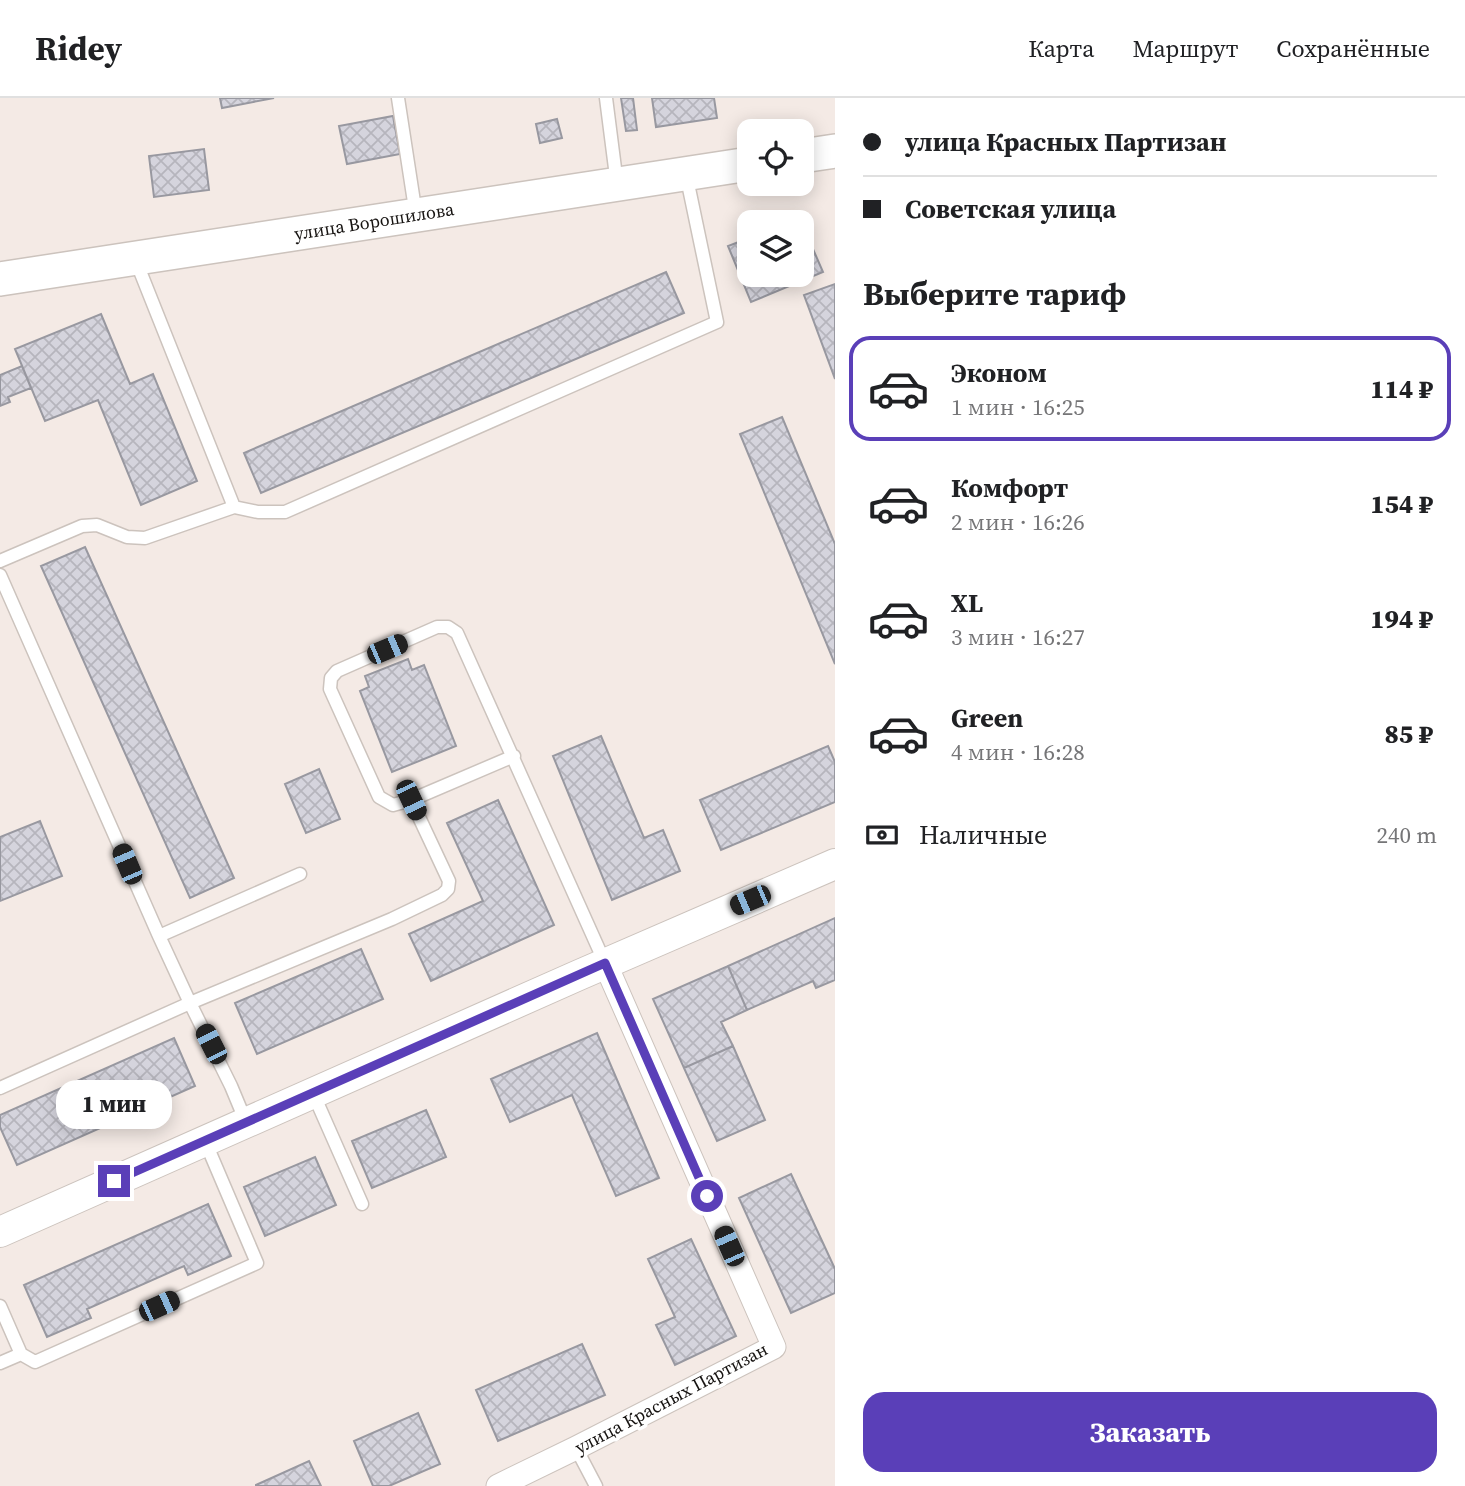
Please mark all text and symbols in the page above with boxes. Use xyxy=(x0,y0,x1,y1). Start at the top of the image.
text: Ridey xyxy=(35,26,122,71)
text: Карта xyxy=(1028,32,1094,65)
text: Маршрут xyxy=(1132,32,1238,65)
text: Сохранённые xyxy=(1276,32,1430,65)
map controls xyxy=(737,119,814,287)
button: locate xyxy=(737,119,814,196)
text: улица Красных Партизан xyxy=(905,124,1227,160)
text: Советская улица xyxy=(905,191,1116,227)
street label: улица Ворошилова xyxy=(292,196,457,246)
button: layers xyxy=(737,210,814,287)
text: Выберите тариф xyxy=(863,272,1126,316)
text: Эконом xyxy=(951,355,1047,391)
icon: car xyxy=(867,357,930,420)
text: 114 ₽ xyxy=(1370,371,1433,407)
text: 1 мин · 16:25 xyxy=(951,391,1085,423)
text: Комфорт xyxy=(951,470,1068,506)
icon: car xyxy=(867,472,930,535)
text: 154 ₽ xyxy=(1370,486,1433,522)
text: 2 мин · 16:26 xyxy=(951,506,1085,538)
text: XL xyxy=(951,585,983,621)
icon: car xyxy=(867,587,930,650)
text: 194 ₽ xyxy=(1370,601,1433,637)
text: 3 мин · 16:27 xyxy=(951,621,1085,653)
car xyxy=(364,631,411,667)
text: Green xyxy=(951,700,1023,736)
icon: car xyxy=(867,702,930,765)
text: 85 ₽ xyxy=(1385,716,1433,752)
text: 4 мин · 16:28 xyxy=(951,736,1085,768)
car xyxy=(393,777,430,823)
icon: cash xyxy=(863,816,901,854)
text: Наличные xyxy=(919,817,1047,853)
text: 240 m xyxy=(1376,819,1437,851)
car xyxy=(110,841,145,887)
car xyxy=(727,882,774,918)
car xyxy=(193,1021,230,1067)
callout: 1 мин xyxy=(56,1080,172,1128)
text: 1 мин xyxy=(82,1088,146,1120)
route end xyxy=(98,1165,130,1197)
route start xyxy=(691,1180,723,1212)
car xyxy=(711,1223,748,1269)
car xyxy=(136,1288,183,1324)
street label: улица Красных Партизан xyxy=(570,1336,772,1460)
button: Заказать xyxy=(863,1392,1437,1472)

